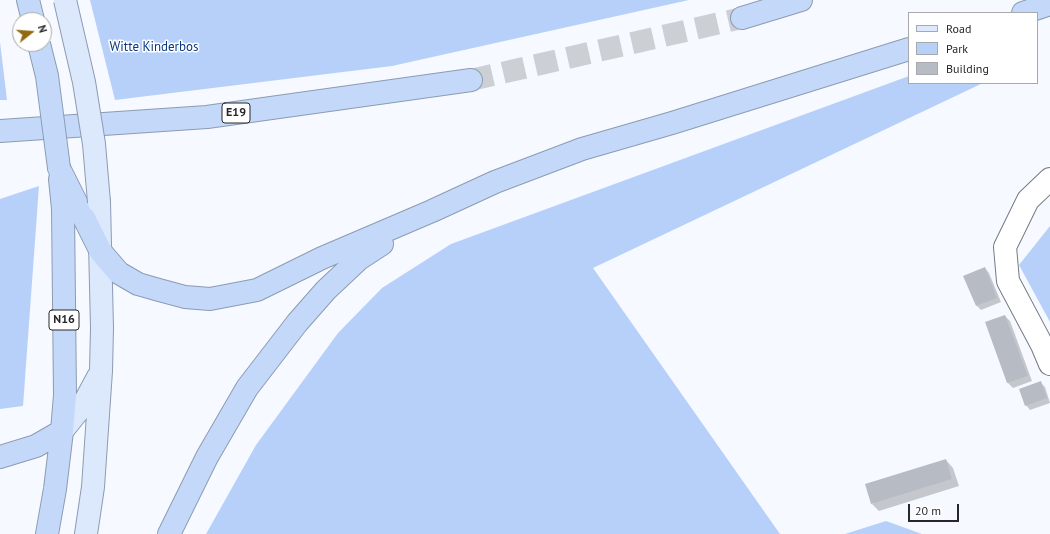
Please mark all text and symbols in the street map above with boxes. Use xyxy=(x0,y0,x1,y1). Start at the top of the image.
north arrow xyxy=(12,12,52,52)
legend xyxy=(908,12,1038,84)
text: Road xyxy=(946,21,971,36)
text: N xyxy=(35,23,50,34)
park label: Witte Kinderbos xyxy=(110,39,198,55)
text: Park xyxy=(946,41,968,56)
text: Building xyxy=(946,61,989,76)
road number: E19 xyxy=(222,103,250,123)
road number: N16 xyxy=(49,310,79,330)
scale bar xyxy=(910,496,961,522)
text: 20 m xyxy=(915,503,941,518)

